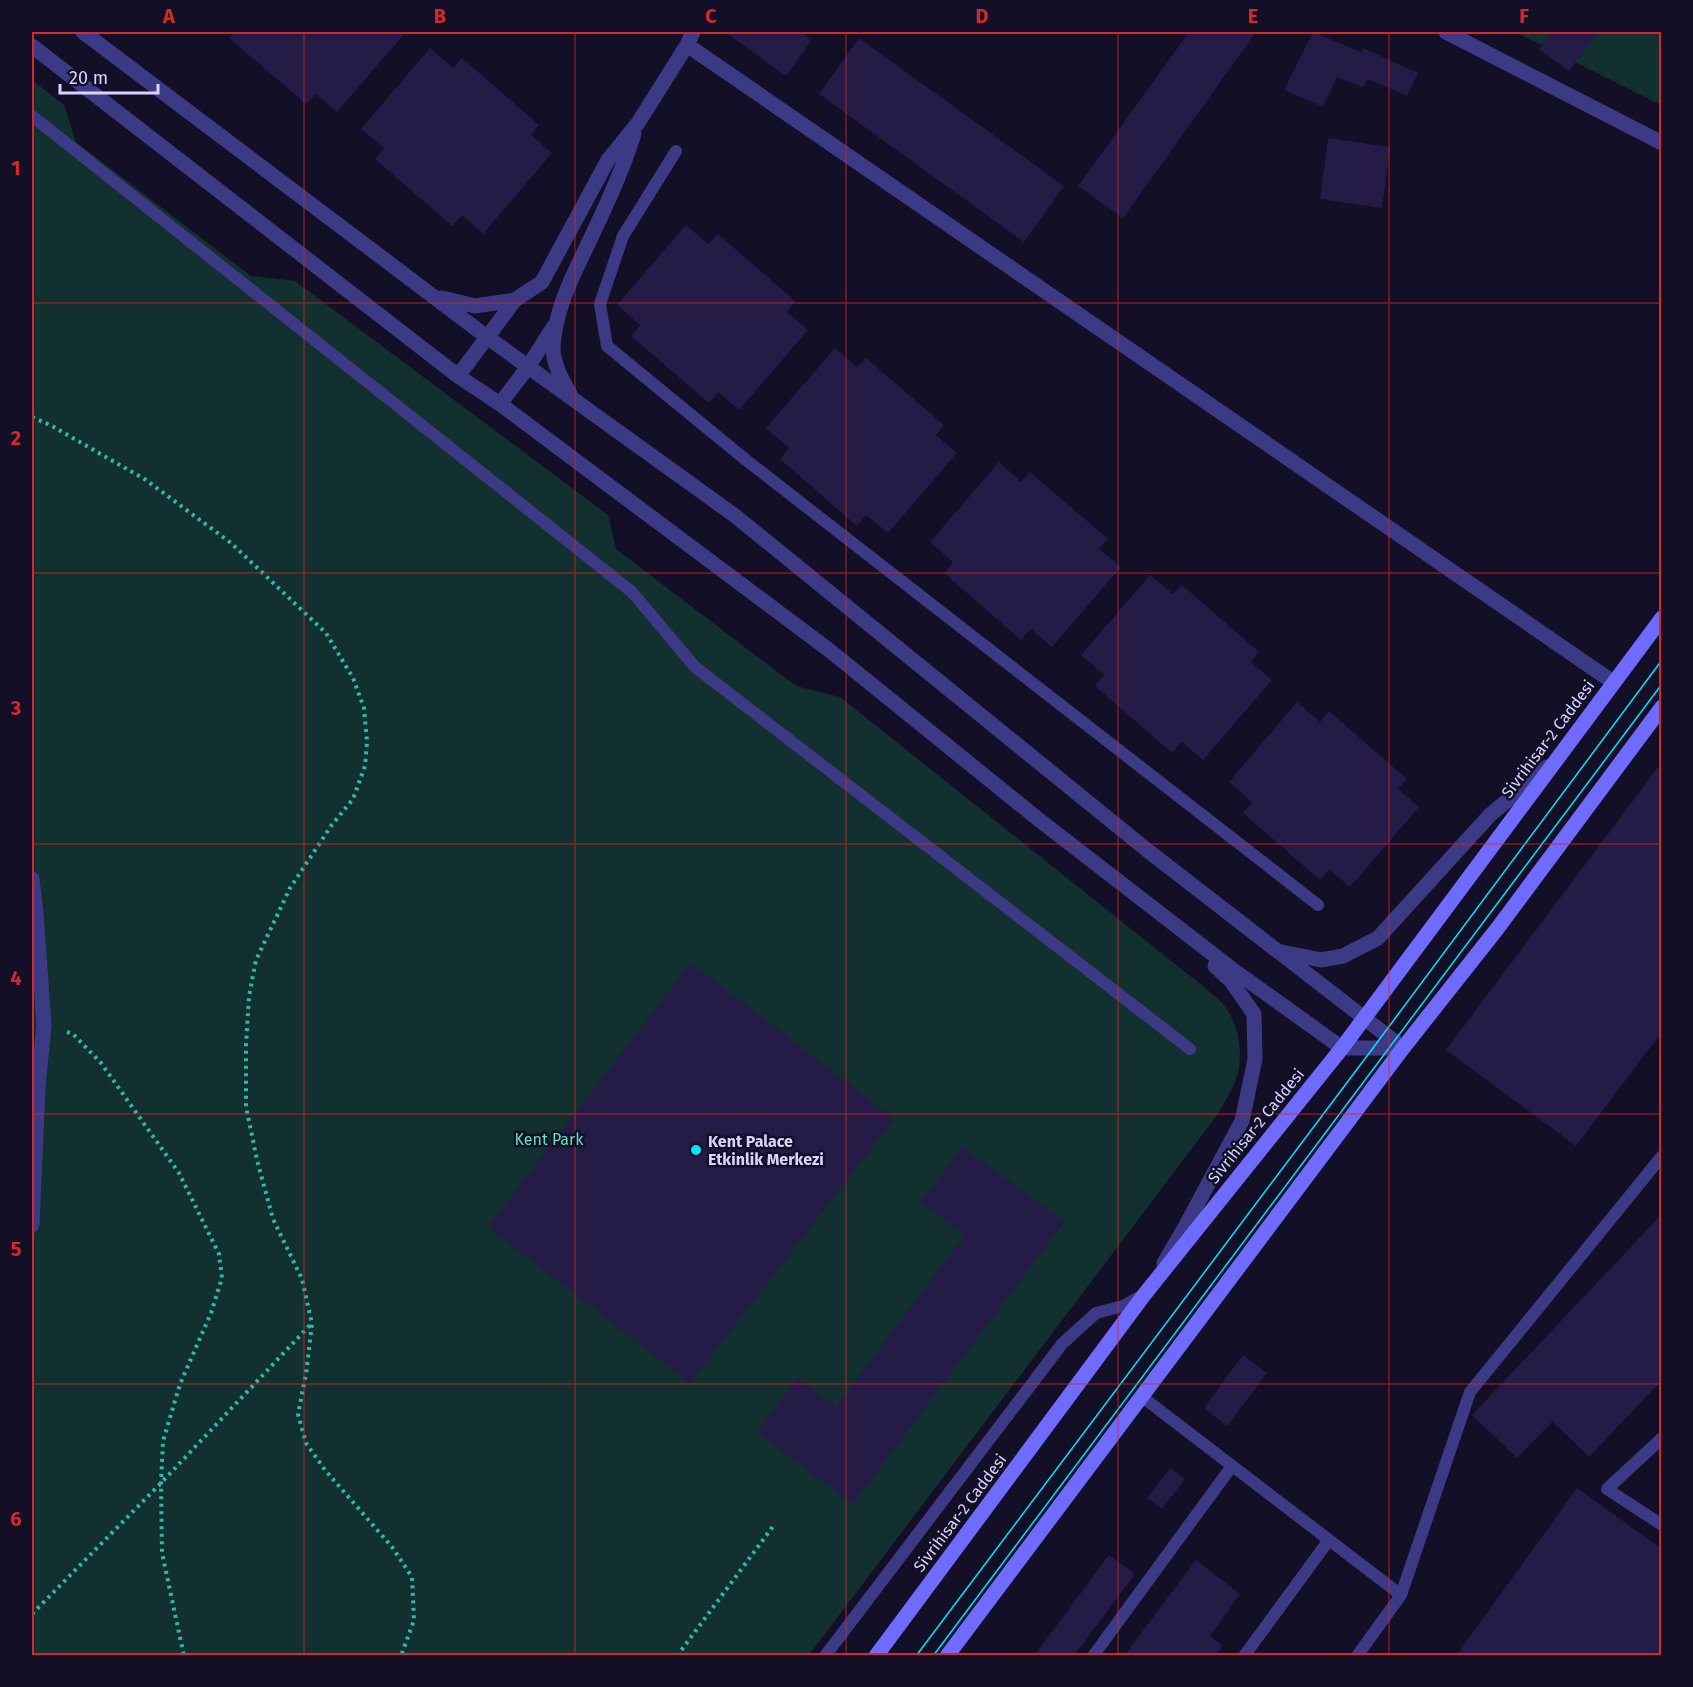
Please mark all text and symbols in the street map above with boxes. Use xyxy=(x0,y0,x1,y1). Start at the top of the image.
text: A xyxy=(162,4,176,28)
text: B xyxy=(434,4,446,28)
text: C xyxy=(705,4,717,28)
text: D xyxy=(975,4,989,28)
text: E xyxy=(1248,4,1258,28)
text: F xyxy=(1519,4,1529,28)
scale bar xyxy=(60,57,158,95)
text: 20 m xyxy=(69,67,108,89)
text: 1 xyxy=(11,156,21,180)
text: 2 xyxy=(11,426,21,450)
street label: Sivrihisar-2 Caddesi xyxy=(1498,676,1598,802)
text: 3 xyxy=(10,696,21,720)
text: 4 xyxy=(10,966,22,990)
street label: Sivrihisar-2 Caddesi xyxy=(1204,1065,1308,1187)
park label: Kent Park xyxy=(515,1130,584,1149)
place label: Kent Palace Etkinlik Merkezi xyxy=(708,1132,824,1169)
marker: Kent Palace Etkinlik Merkezi xyxy=(689,1143,703,1157)
text: 5 xyxy=(11,1237,22,1261)
street label: Sivrihisar-2 Caddesi xyxy=(910,1450,1010,1576)
text: 6 xyxy=(10,1507,22,1531)

